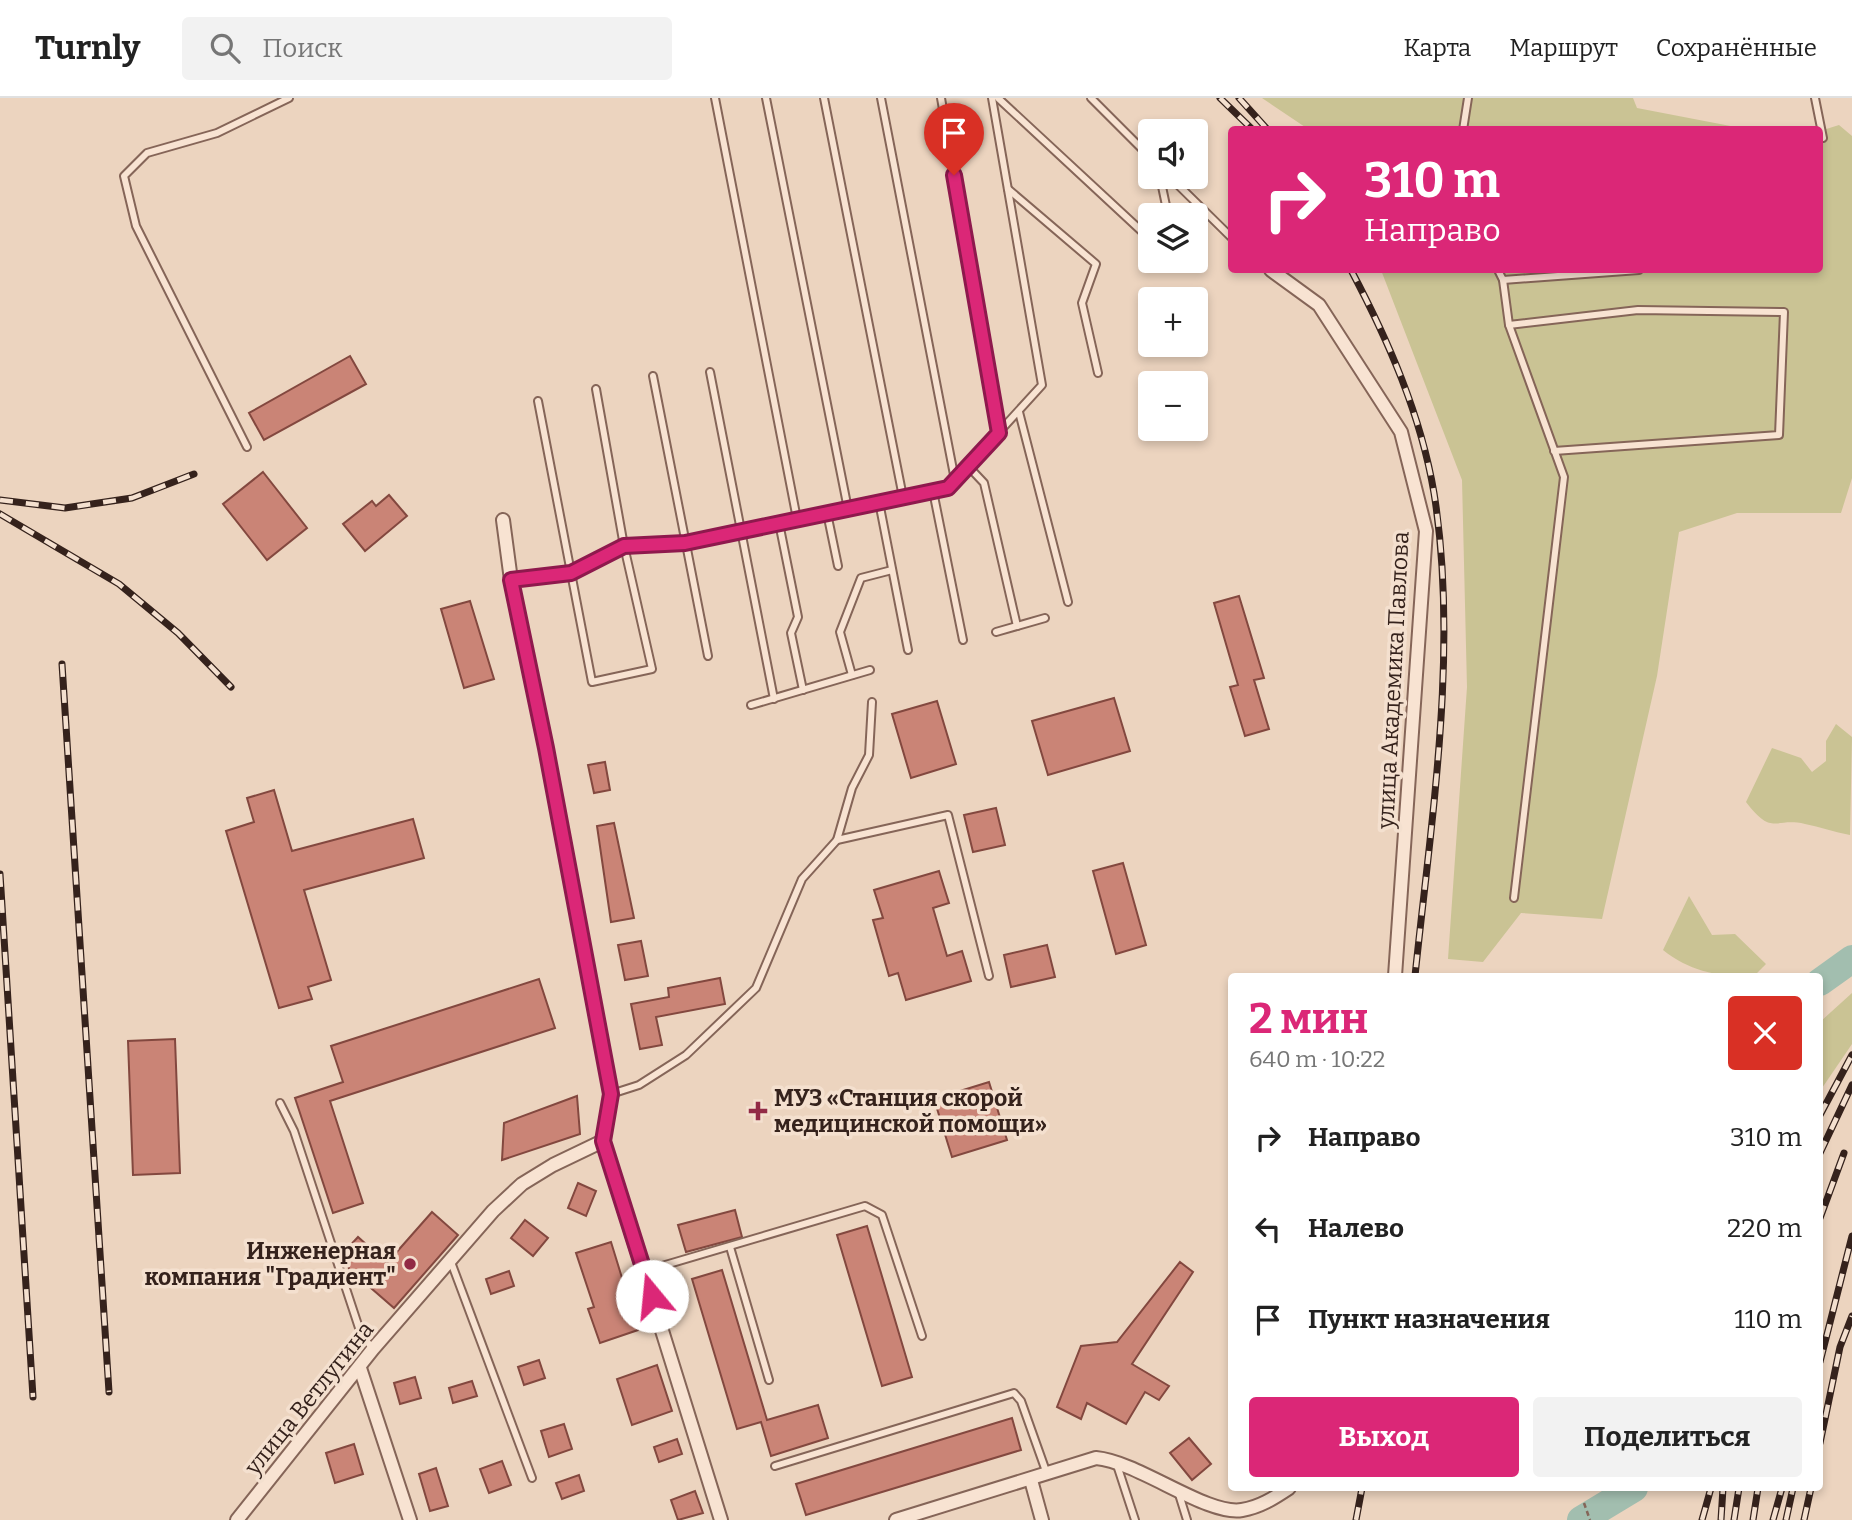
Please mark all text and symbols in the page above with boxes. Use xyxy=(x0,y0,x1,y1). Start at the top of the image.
search box xyxy=(182,17,672,80)
text: Turnly xyxy=(35,28,140,68)
icon: search xyxy=(206,29,244,67)
text: Поиск xyxy=(262,33,343,64)
text: Карта xyxy=(1403,34,1471,62)
text: Маршрут xyxy=(1509,34,1618,62)
text: Сохранённые xyxy=(1656,34,1817,62)
pin xyxy=(924,103,984,175)
icon: arrive xyxy=(935,114,973,152)
map controls xyxy=(1138,119,1208,441)
button: sound xyxy=(1138,119,1208,189)
text: 310 m xyxy=(1364,151,1500,210)
icon: right xyxy=(1249,154,1340,245)
button: layers xyxy=(1138,203,1208,273)
text: Направо xyxy=(1364,211,1501,249)
button: + xyxy=(1138,287,1208,357)
button: − xyxy=(1138,371,1208,441)
street label: улица Академика Павлова xyxy=(1371,530,1415,830)
text: 2 мин xyxy=(1249,994,1368,1044)
button: close xyxy=(1728,996,1802,1070)
text: 640 m · 10:22 xyxy=(1249,1045,1385,1073)
place label: МУЗ «Станция скорой медицинской помощи» xyxy=(774,1084,1047,1138)
marker: МУЗ «Станция скорой медицинской помощи» xyxy=(748,1101,768,1121)
icon: right xyxy=(1249,1119,1287,1157)
text: Направо xyxy=(1308,1122,1421,1153)
text: 310 m xyxy=(1730,1122,1802,1153)
icon: left xyxy=(1249,1210,1287,1248)
text: Налево xyxy=(1308,1213,1404,1244)
text: 220 m xyxy=(1727,1213,1802,1244)
place label: Инженерная компания "Градиент" xyxy=(145,1237,396,1291)
marker: Инженерная компания "Градиент" xyxy=(402,1256,418,1272)
position arrow xyxy=(615,1259,689,1333)
icon: arrive xyxy=(1249,1301,1287,1339)
text: Пункт назначения xyxy=(1308,1304,1550,1335)
text: 110 m xyxy=(1734,1304,1802,1335)
street label: улица Ветлугина xyxy=(238,1315,380,1481)
button: Выход xyxy=(1249,1397,1519,1477)
button: Поделиться xyxy=(1533,1397,1802,1477)

